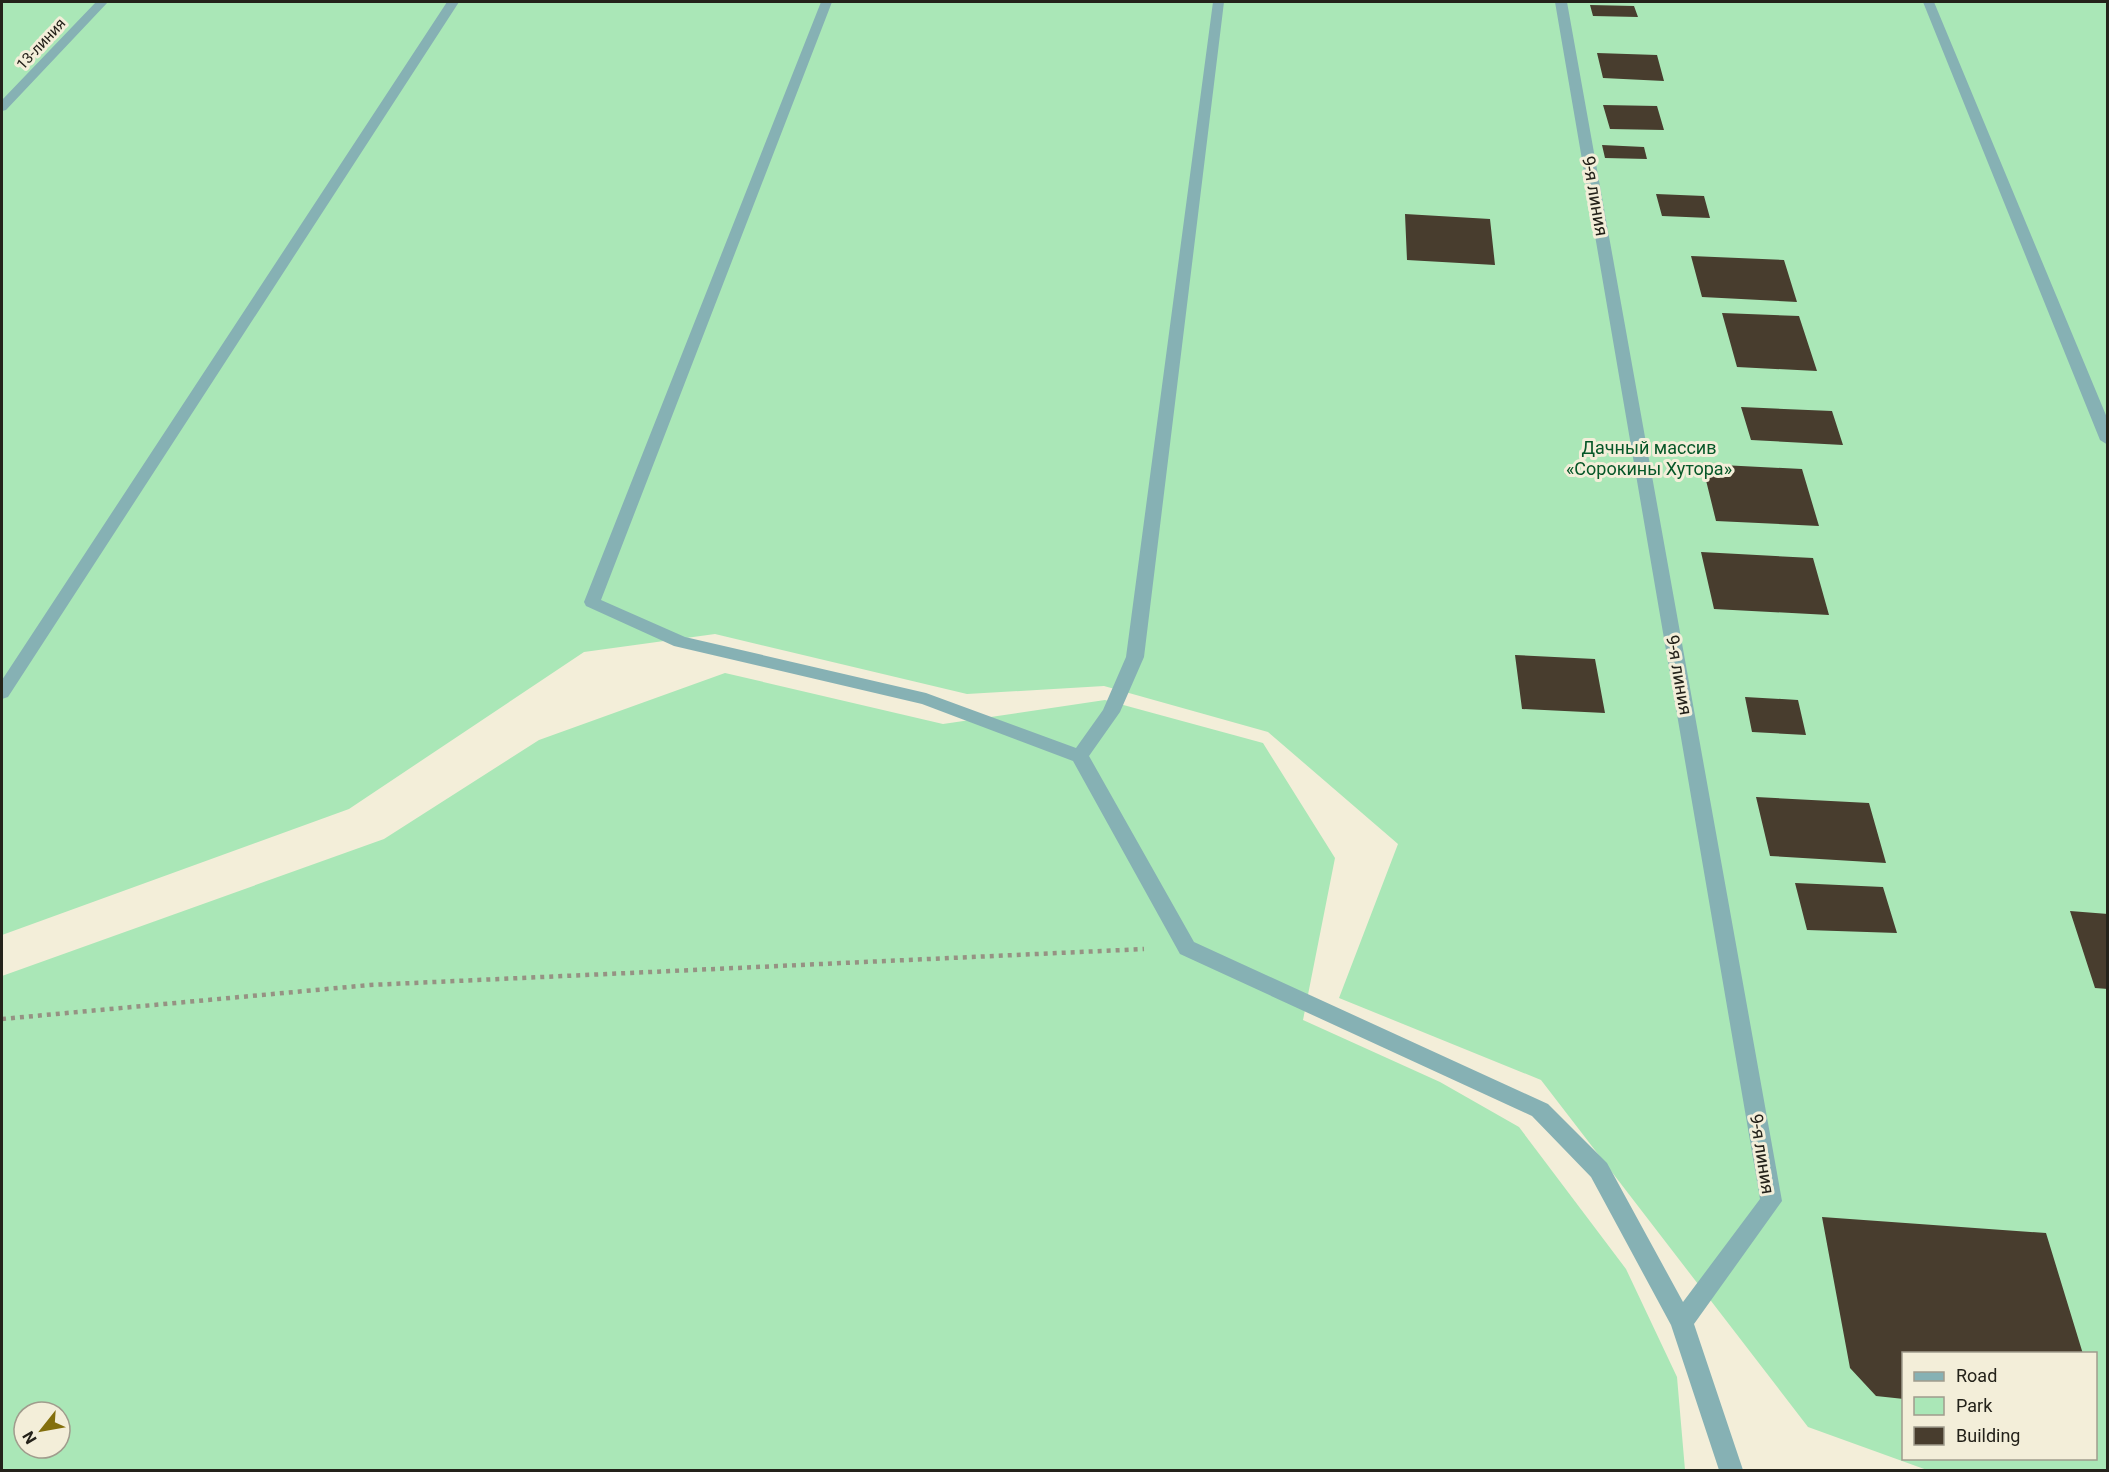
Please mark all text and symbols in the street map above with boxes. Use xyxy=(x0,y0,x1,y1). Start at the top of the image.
street label: 13-линия xyxy=(13,15,69,73)
street label: 9-я линия xyxy=(1578,154,1613,238)
park label: Дачный массив «Сорокины Хутора» xyxy=(1566,437,1732,479)
street label: 9-я линия xyxy=(1662,633,1697,717)
street label: 9-я линия xyxy=(1746,1112,1779,1196)
legend xyxy=(1902,1352,2097,1460)
text: Road xyxy=(1956,1365,1997,1386)
text: Park xyxy=(1956,1395,1993,1416)
north arrow xyxy=(12,1400,72,1460)
text: Building xyxy=(1956,1425,2020,1446)
text: N xyxy=(19,1428,41,1447)

